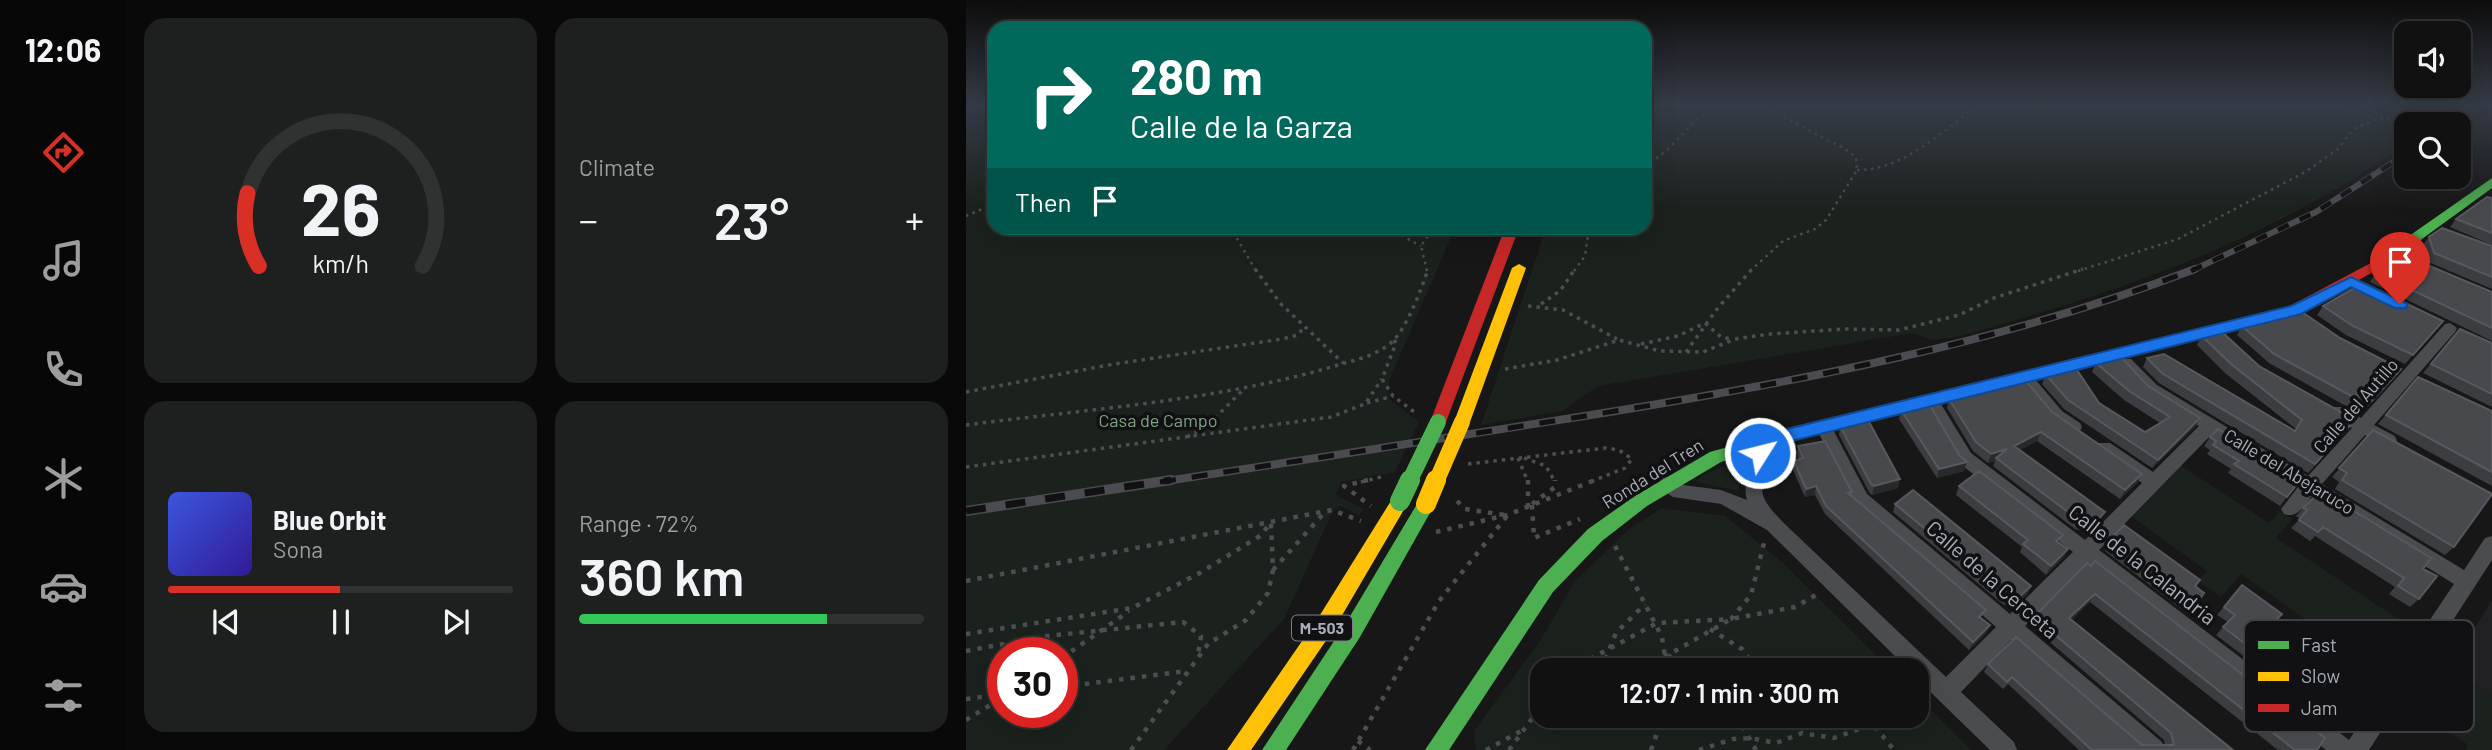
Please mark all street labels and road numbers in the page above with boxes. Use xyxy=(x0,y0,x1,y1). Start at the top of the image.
street label: Calle del Autillo xyxy=(2308,353,2402,457)
street label: Calle del Abejaruco xyxy=(2221,424,2359,519)
street label: Ronda del Tren xyxy=(1598,433,1707,513)
street label: Calle de la Calandria xyxy=(2064,498,2222,629)
street label: Calle de la Cerceta xyxy=(1922,515,2064,643)
road number: M-503 xyxy=(1292,615,1352,640)

